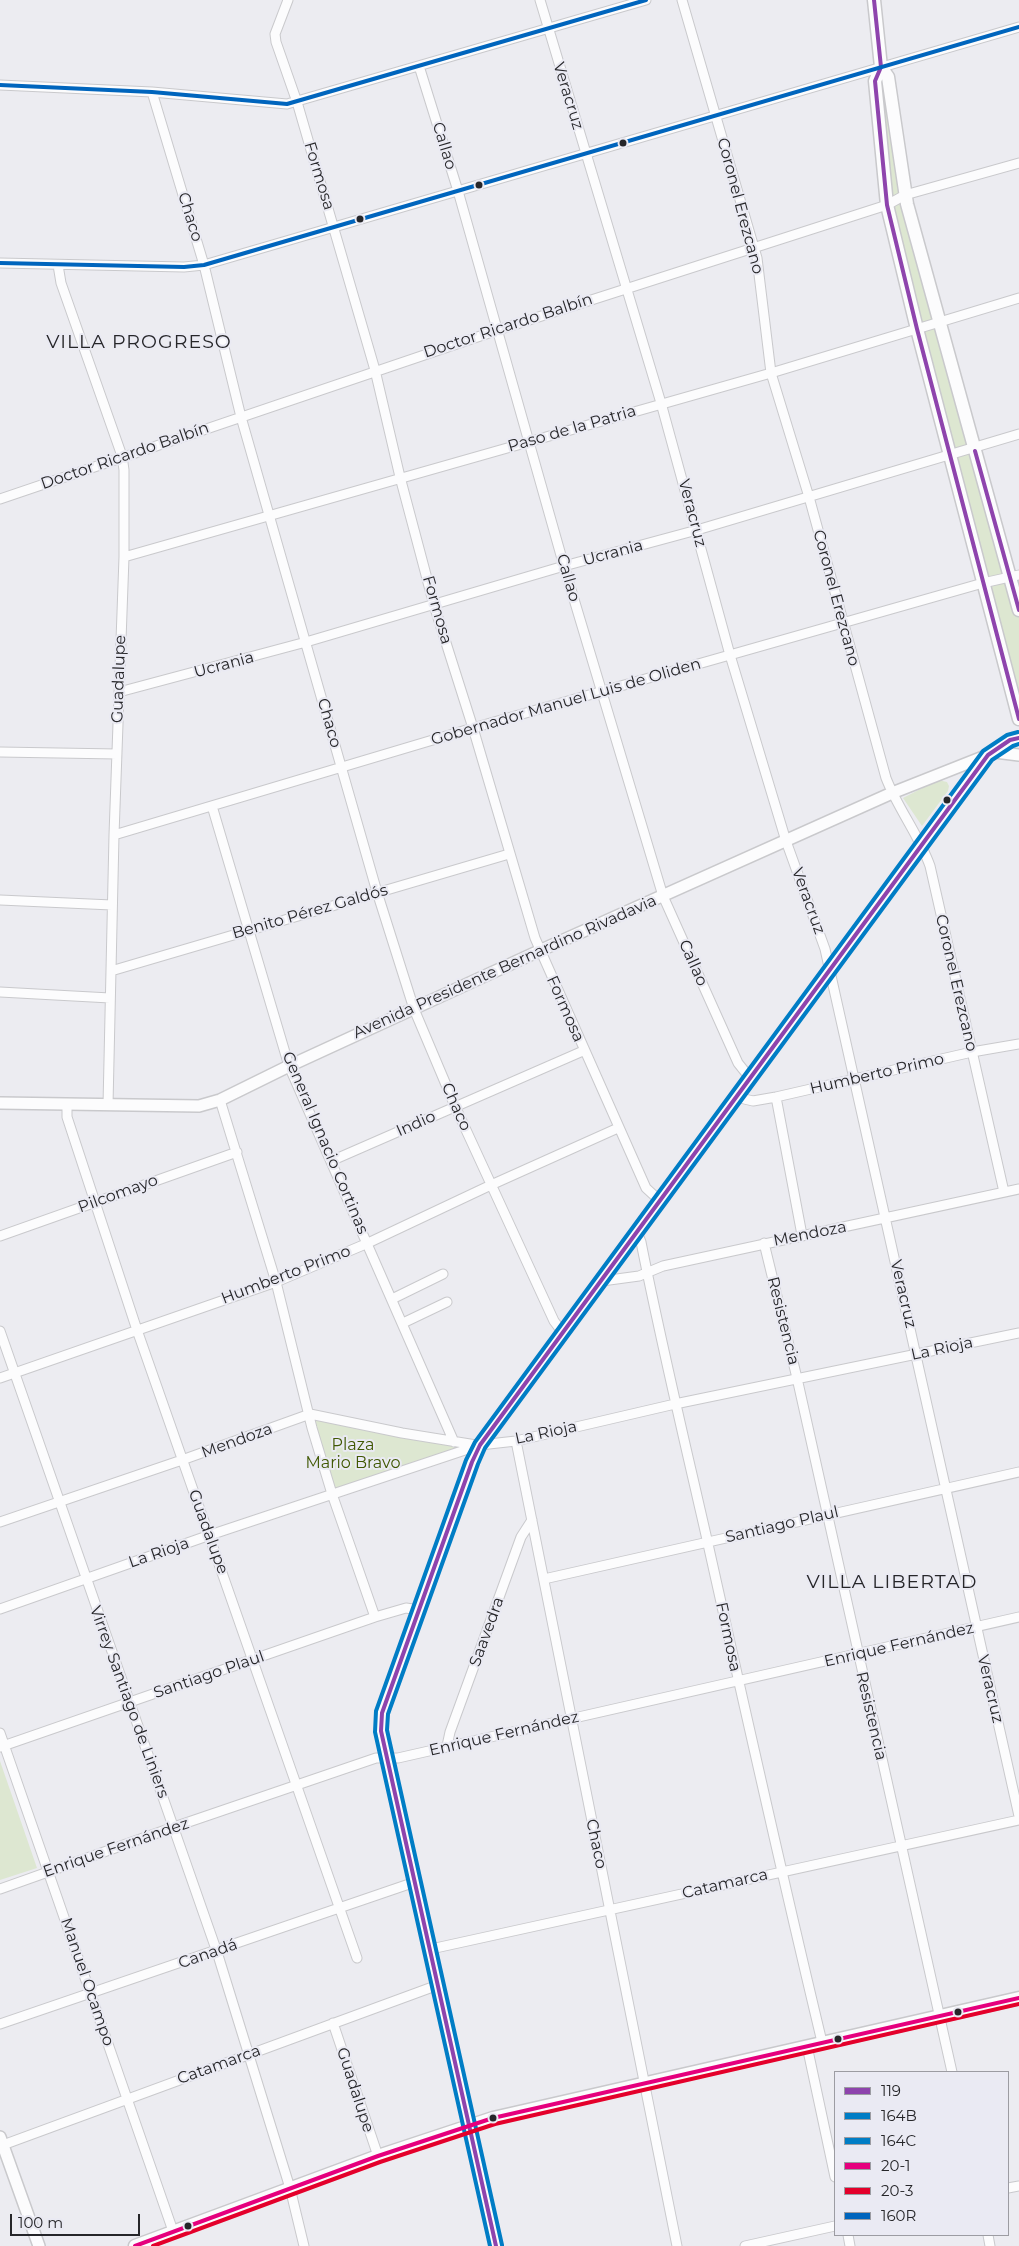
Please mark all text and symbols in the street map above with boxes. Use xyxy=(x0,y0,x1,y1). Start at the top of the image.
street label: Veracruz xyxy=(549,60,587,132)
street label: Callao xyxy=(428,120,460,172)
street label: Coronel Erezcano xyxy=(713,136,767,276)
unlabelled marker xyxy=(618,138,628,148)
street label: Formosa xyxy=(300,140,338,212)
unlabelled marker xyxy=(474,180,484,190)
street label: Chaco xyxy=(173,190,207,244)
unlabelled marker xyxy=(355,214,365,224)
street label: Doctor Ricardo Balbín xyxy=(421,290,595,362)
district label: VILLA PROGRESO xyxy=(44,331,234,353)
street label: Paso de la Patria xyxy=(506,401,638,457)
street label: Doctor Ricardo Balbín xyxy=(38,418,212,494)
street label: Veracruz xyxy=(674,477,710,549)
street label: Coronel Erezcano xyxy=(809,528,863,668)
street label: Ucrania xyxy=(581,536,645,570)
street label: Callao xyxy=(552,552,584,604)
street label: Formosa xyxy=(418,574,456,646)
street label: Guadalupe xyxy=(108,634,130,724)
street label: Ucrania xyxy=(192,648,256,682)
street label: Gobernador Manuel Luis de Oliden xyxy=(429,654,703,750)
street label: Chaco xyxy=(313,696,345,750)
unlabelled marker xyxy=(942,795,952,805)
street label: Veracruz xyxy=(787,865,829,937)
street label: Benito Pérez Galdós xyxy=(230,881,390,943)
street label: Avenida Presidente Bernardino Rivadavia xyxy=(350,891,660,1043)
street label: Coronel Erezcano xyxy=(931,913,981,1053)
street label: Callao xyxy=(674,937,712,989)
street label: Formosa xyxy=(542,973,588,1045)
street label: General Ignacio Cortinas xyxy=(278,1049,372,1237)
street label: Humberto Primo xyxy=(808,1049,946,1099)
street label: Chaco xyxy=(437,1080,475,1134)
street label: Indio xyxy=(393,1107,439,1141)
street label: Pilcomayo xyxy=(75,1171,161,1217)
street label: Mendoza xyxy=(772,1218,848,1250)
street label: Humberto Primo xyxy=(219,1241,353,1309)
street label: Veracruz xyxy=(886,1258,920,1330)
street label: Resistencia xyxy=(763,1275,803,1367)
street label: La Rioja xyxy=(909,1333,975,1365)
street label: La Rioja xyxy=(513,1417,579,1449)
street label: Mendoza xyxy=(199,1419,275,1463)
park label: Plaza Mario Bravo xyxy=(305,1435,401,1473)
street label: Guadalupe xyxy=(184,1487,232,1577)
street label: Santiago Plaul xyxy=(723,1503,841,1547)
street label: La Rioja xyxy=(126,1534,192,1572)
district label: VILLA LIBERTAD xyxy=(805,1571,979,1593)
street label: Saavedra xyxy=(466,1595,508,1669)
street label: Formosa xyxy=(711,1601,745,1673)
street label: Virrey Santiago de Liniers xyxy=(85,1603,173,1801)
street label: Enrique Fernández xyxy=(822,1618,976,1672)
street label: Santiago Plaul xyxy=(151,1647,267,1703)
street label: Veracruz xyxy=(973,1653,1007,1725)
street label: Resistencia xyxy=(851,1670,891,1762)
street label: Enrique Fernández xyxy=(427,1707,581,1761)
street label: Enrique Fernández xyxy=(41,1814,191,1882)
street label: Chaco xyxy=(581,1817,611,1871)
street label: Catamarca xyxy=(680,1865,770,1903)
street label: Manuel Ocampo xyxy=(56,1915,118,2049)
street label: Canadá xyxy=(176,1935,240,1973)
unlabelled marker xyxy=(953,2007,963,2017)
unlabelled marker xyxy=(833,2034,843,2044)
street label: Catamarca xyxy=(175,2041,263,2089)
street label: Guadalupe xyxy=(332,2045,378,2135)
legend xyxy=(834,2071,1009,2236)
text: 119 xyxy=(881,2081,901,2100)
text: 164B xyxy=(881,2106,917,2125)
unlabelled marker xyxy=(488,2113,498,2123)
text: 164C xyxy=(881,2131,916,2150)
text: 20-1 xyxy=(881,2156,910,2175)
text: 20-3 xyxy=(881,2181,913,2200)
scale bar xyxy=(12,2204,142,2236)
text: 160R xyxy=(881,2206,916,2225)
text: 100 m xyxy=(18,2213,63,2232)
unlabelled marker xyxy=(183,2221,193,2231)

